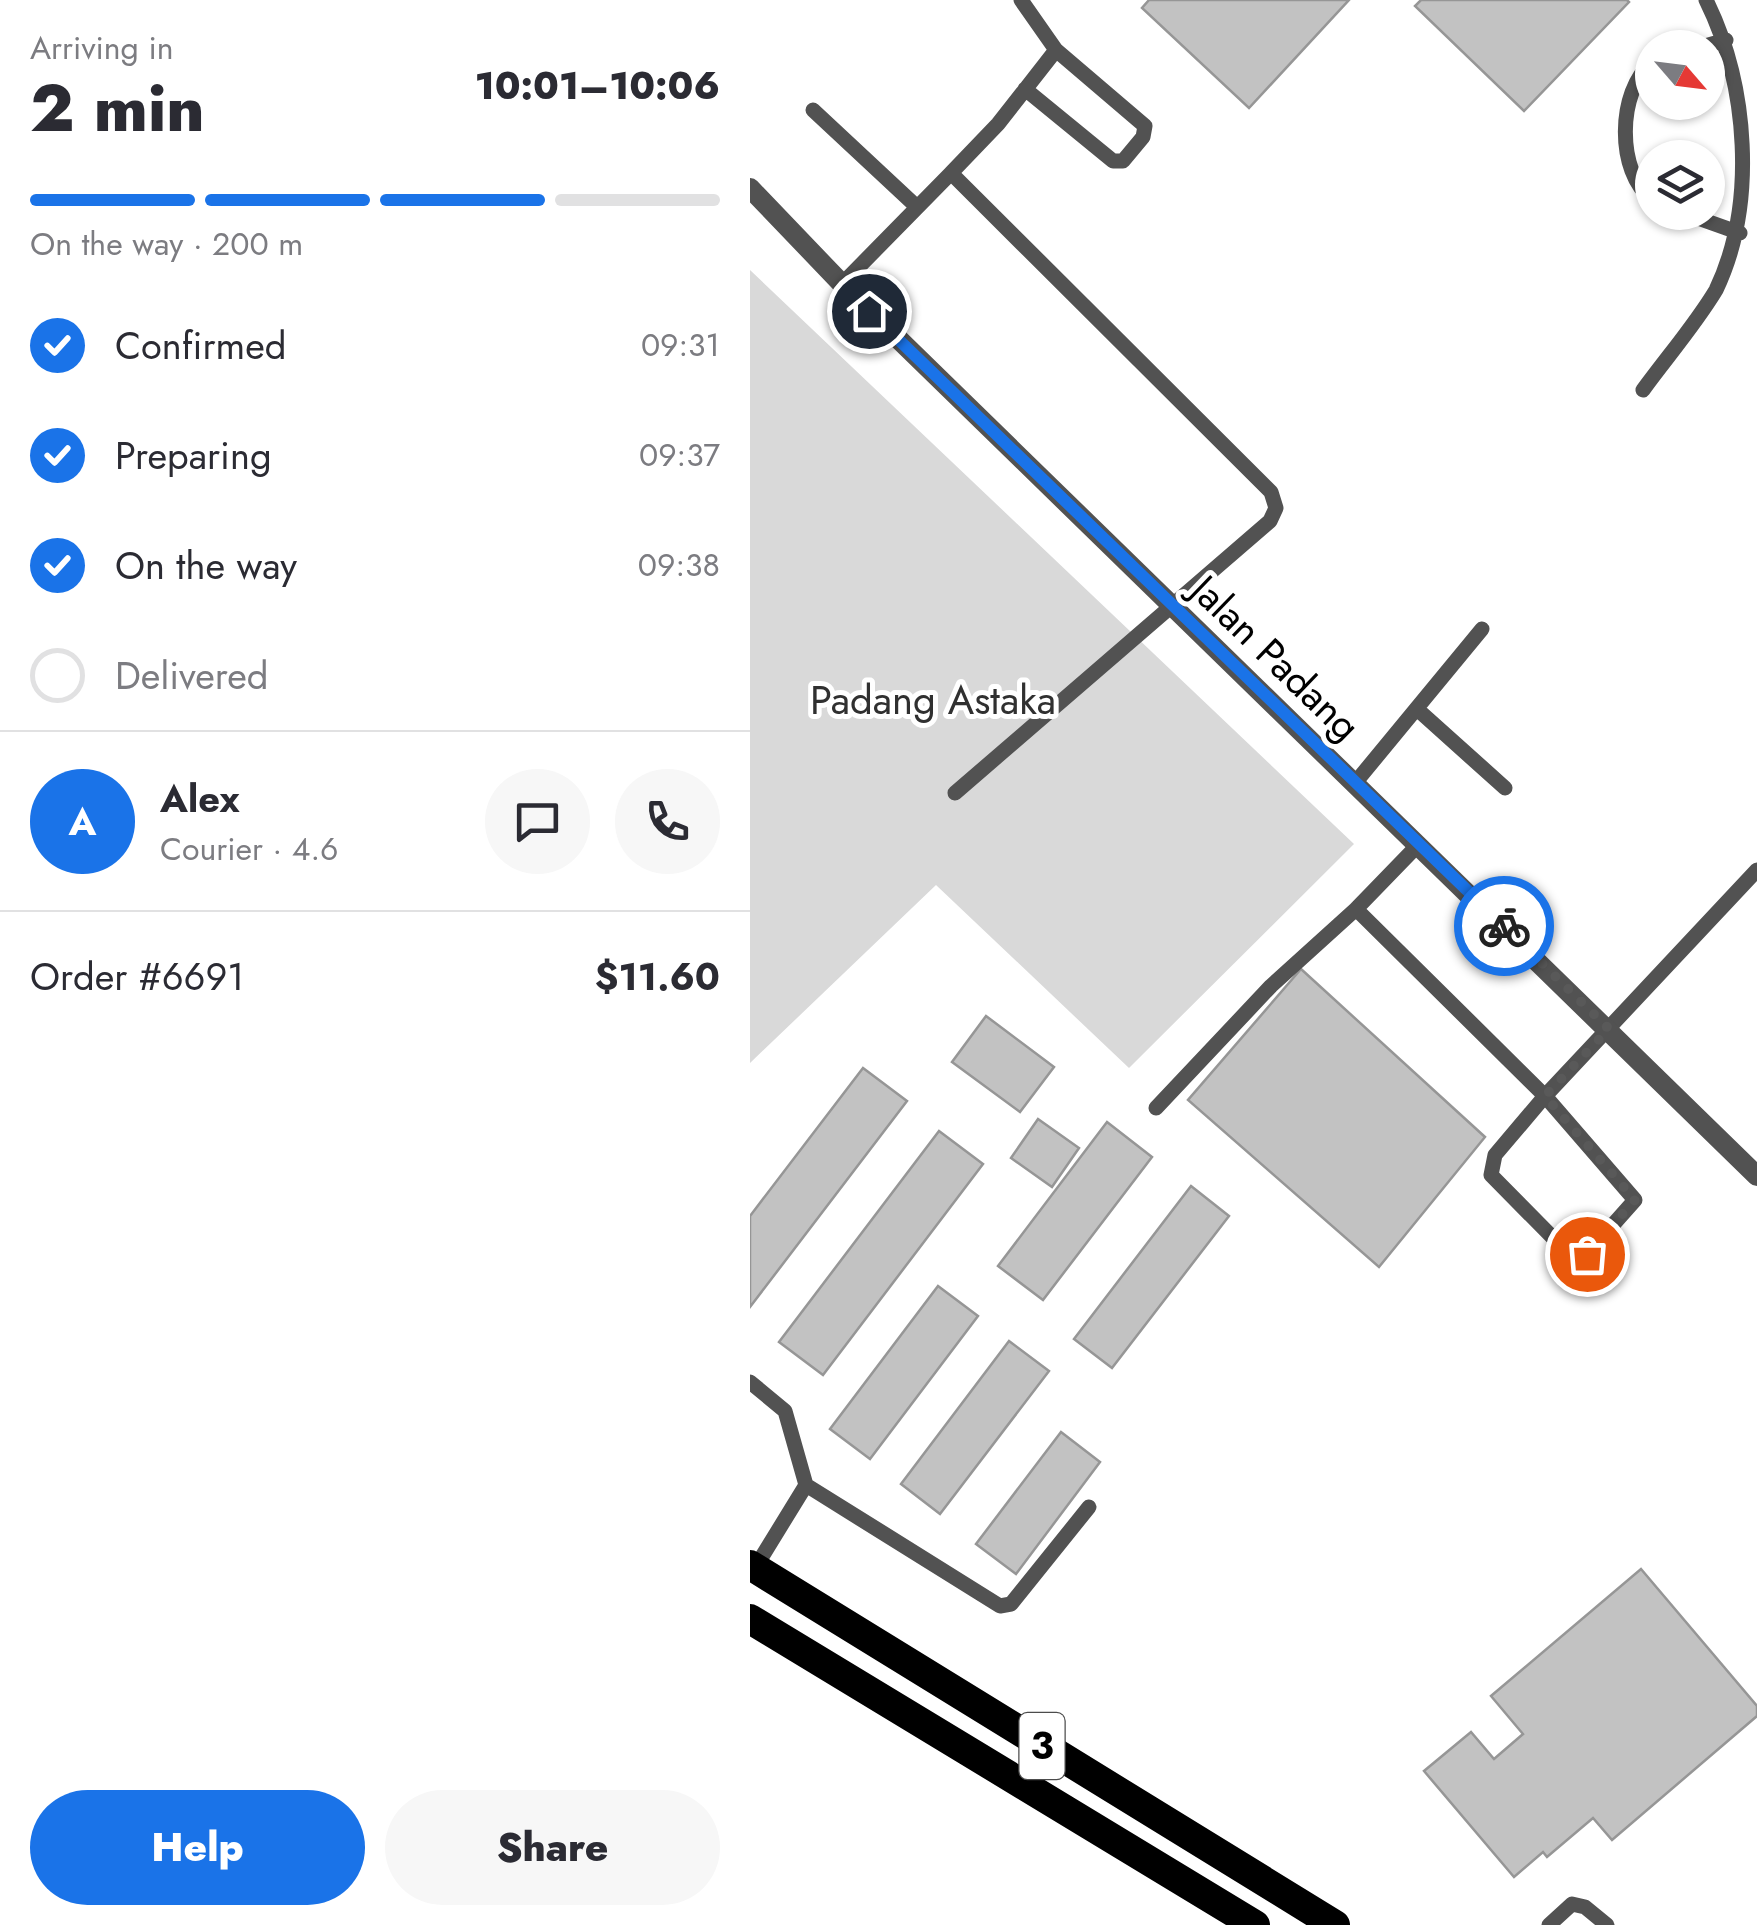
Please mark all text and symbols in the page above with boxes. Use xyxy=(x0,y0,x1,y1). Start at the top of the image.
text: Arriving in xyxy=(30,25,174,71)
north arrow xyxy=(1635,30,1725,120)
map controls xyxy=(1635,30,1725,230)
text: 10:01–10:06 xyxy=(475,58,720,113)
text: 2 min xyxy=(30,61,205,155)
button: layers xyxy=(1635,140,1725,230)
text: On the way · 200 m xyxy=(30,221,303,267)
pin xyxy=(827,269,912,354)
icon: home xyxy=(842,284,897,339)
icon: check xyxy=(30,318,85,373)
text: Confirmed xyxy=(115,318,286,373)
text: 09:31 xyxy=(641,322,720,368)
icon: check xyxy=(30,428,85,483)
text: Preparing xyxy=(115,428,272,483)
text: 09:37 xyxy=(639,432,720,478)
icon: check xyxy=(30,538,85,593)
text: On the way xyxy=(115,538,297,593)
text: 09:38 xyxy=(638,542,720,588)
street label: Jalan Padang xyxy=(1175,559,1374,754)
text: Delivered xyxy=(115,648,268,703)
park label: Padang Astaka xyxy=(810,671,1056,729)
button: chat xyxy=(485,769,590,874)
button: phone xyxy=(615,769,720,874)
text: Alex xyxy=(160,771,240,826)
text: A xyxy=(69,794,96,849)
text: Courier · 4.6 xyxy=(160,826,338,872)
courier xyxy=(1454,876,1554,976)
icon: bike xyxy=(1477,899,1532,954)
text: Order #6691 xyxy=(30,949,244,1004)
text: $11.60 xyxy=(595,949,720,1004)
pin xyxy=(1545,1212,1630,1297)
icon: bag xyxy=(1560,1227,1615,1282)
road number: 3 xyxy=(1020,1713,1064,1779)
button: Help xyxy=(30,1790,365,1905)
button: Share xyxy=(385,1790,720,1905)

